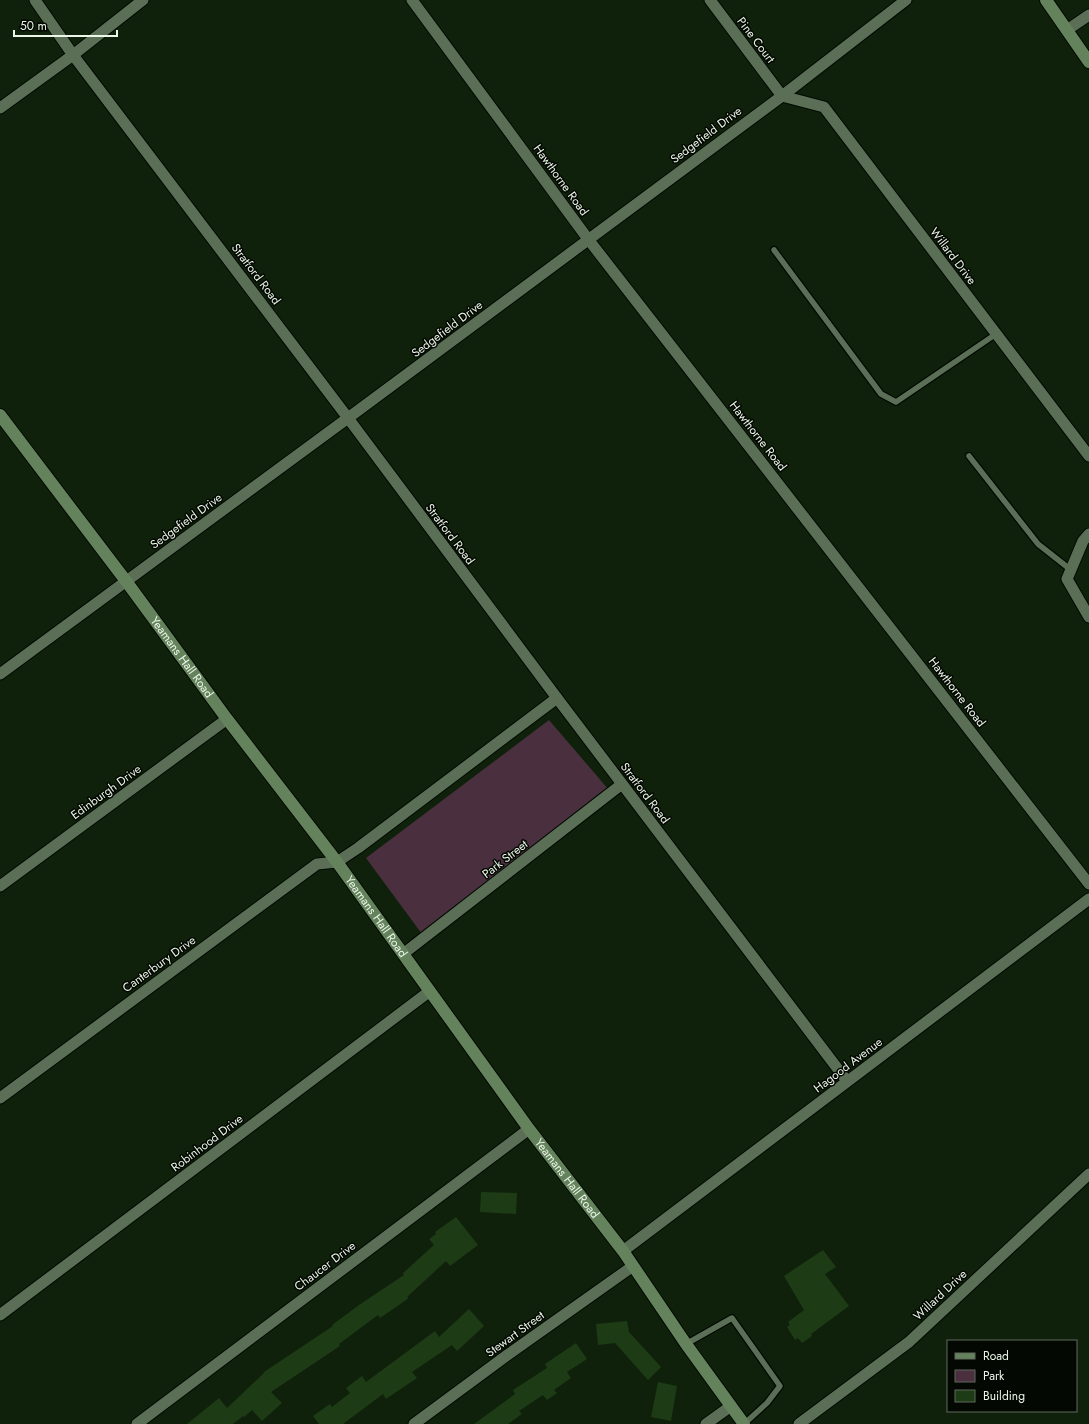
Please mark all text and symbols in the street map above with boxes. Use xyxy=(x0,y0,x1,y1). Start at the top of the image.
scale bar xyxy=(14,12,117,38)
street label: Pine Court xyxy=(733,13,779,67)
text: 50 m xyxy=(20,17,47,35)
street label: Sedgefield Drive xyxy=(667,102,745,168)
street label: Hawthorne Road xyxy=(529,141,593,219)
street label: Willard Drive xyxy=(925,224,981,288)
street label: Stratford Road xyxy=(227,240,285,308)
street label: Sedgefield Drive xyxy=(408,296,486,362)
street label: Hawthorne Road xyxy=(725,397,791,475)
street label: Sedgefield Drive xyxy=(146,489,226,553)
street label: Stratford Road xyxy=(421,500,479,568)
street label: Yeamans Hall Road xyxy=(146,613,218,702)
street label: Hawthorne Road xyxy=(924,653,990,731)
street label: Stratford Road xyxy=(616,759,674,827)
street label: Edinburgh Drive xyxy=(67,760,145,824)
street label: Park Street xyxy=(478,835,532,883)
street label: Yeamans Hall Road xyxy=(341,872,412,961)
street label: Canterbury Drive xyxy=(119,931,199,997)
street label: Hagood Avenue xyxy=(810,1033,886,1097)
street label: Robinhood Drive xyxy=(167,1110,247,1176)
street label: Yeamans Hall Road xyxy=(530,1134,604,1222)
street label: Chaucer Drive xyxy=(290,1237,360,1295)
street label: Willard Drive xyxy=(909,1265,971,1325)
street label: Stewart Street xyxy=(482,1306,548,1361)
legend xyxy=(947,1340,1077,1412)
text: Road xyxy=(983,1347,1009,1365)
text: Park xyxy=(983,1367,1005,1385)
text: Building xyxy=(983,1387,1025,1405)

